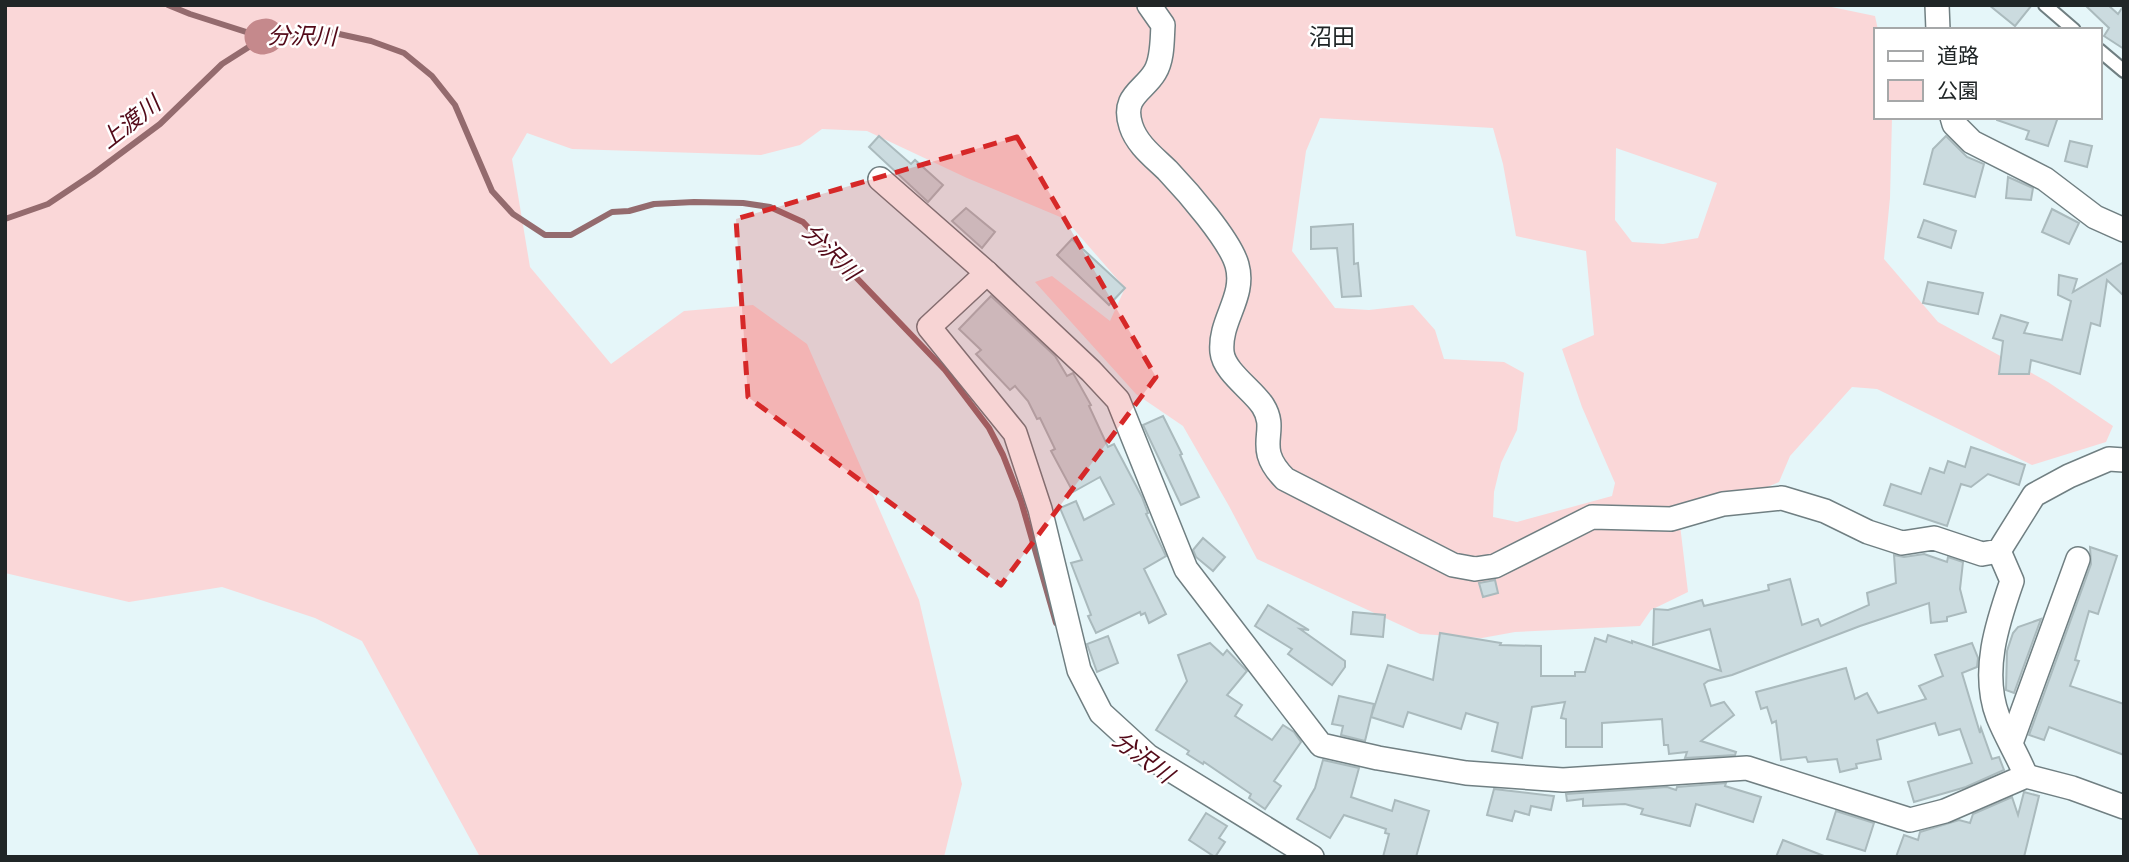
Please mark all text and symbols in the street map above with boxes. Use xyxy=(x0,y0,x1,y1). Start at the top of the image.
water label: 分沢川 xyxy=(267,20,340,53)
district label: 沼田 xyxy=(1309,22,1355,53)
legend xyxy=(1874,28,2101,119)
text: 道路 xyxy=(1937,42,1979,70)
text: 公園 xyxy=(1937,77,1979,105)
water label: 上渡川 xyxy=(94,87,169,156)
water label: 分沢川 xyxy=(795,217,868,290)
water label: 分沢川 xyxy=(1106,724,1182,792)

